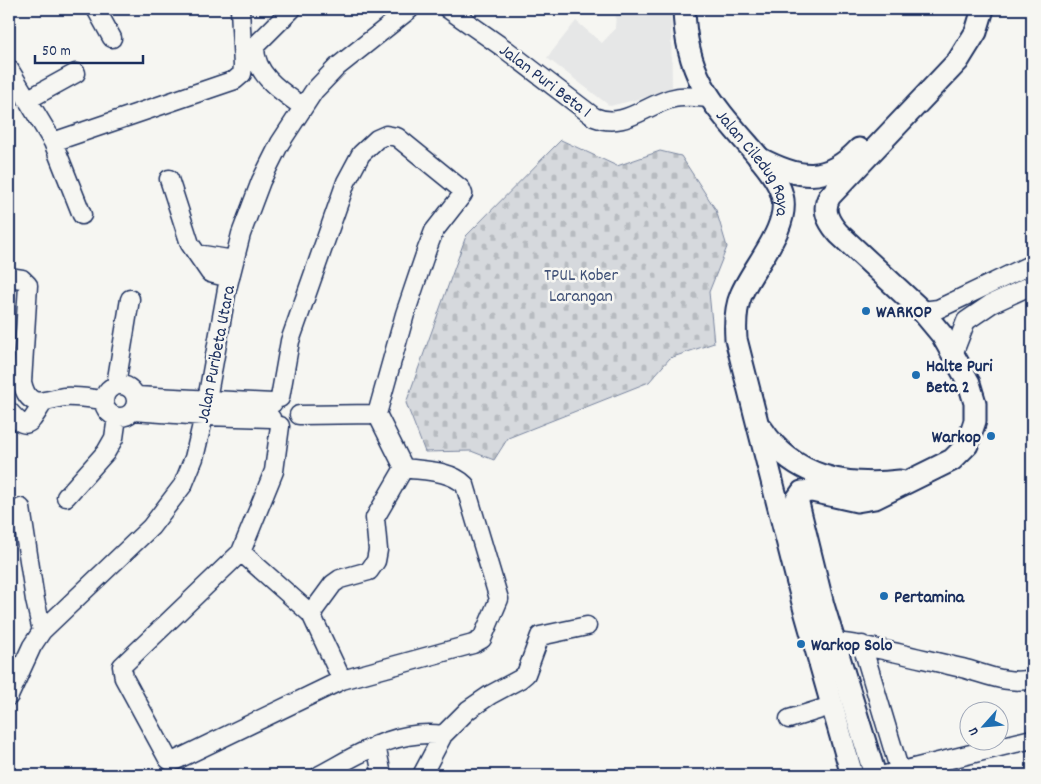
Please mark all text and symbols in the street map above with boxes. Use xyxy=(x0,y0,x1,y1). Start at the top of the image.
scale bar xyxy=(35,32,142,64)
street label: Jalan Puri Beta 1 xyxy=(493,39,596,125)
text: 50 m xyxy=(42,41,71,63)
street label: Jalan Ciledug Raya xyxy=(709,105,793,218)
park label: TPUL Kober Larangan xyxy=(544,264,618,310)
street label: Jalan Puribeta Utara xyxy=(192,283,243,426)
place label: WARKOP xyxy=(876,301,932,326)
marker: WARKOP xyxy=(860,305,872,317)
place label: Halte Puri Beta 2 xyxy=(926,355,993,401)
marker: Halte Puri Beta 2 xyxy=(910,369,922,381)
place label: Warkop xyxy=(932,426,981,451)
marker: Warkop xyxy=(985,430,997,442)
place label: Pertamina xyxy=(894,586,965,611)
marker: Pertamina xyxy=(878,590,890,602)
place label: Warkop Solo xyxy=(811,634,893,659)
marker: Warkop Solo xyxy=(795,638,807,650)
north arrow xyxy=(958,702,1008,752)
text: U xyxy=(964,723,985,739)

